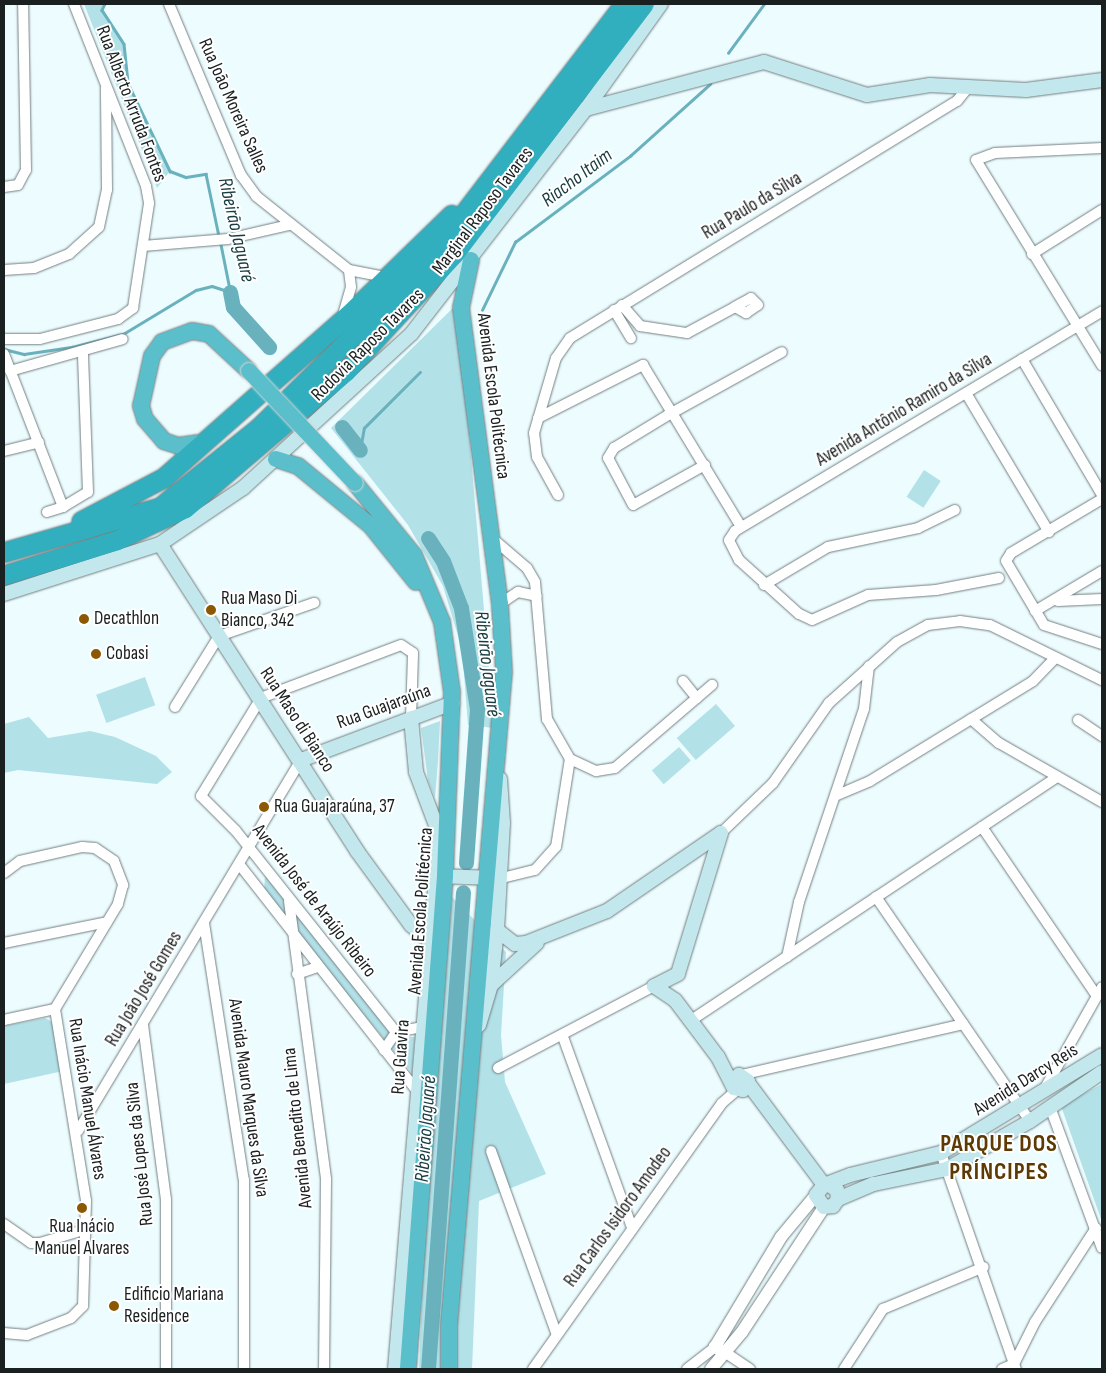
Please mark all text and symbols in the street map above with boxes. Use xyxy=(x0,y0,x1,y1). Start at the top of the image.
street label: Rua Alberto Arruda Fontes xyxy=(91,23,171,185)
street label: Rua João Moreira Salles xyxy=(193,35,273,177)
street label: Marginal Raposo Tavares xyxy=(428,143,538,279)
water label: Riacho Itaim xyxy=(537,144,617,212)
street label: Rua Paulo da Silva xyxy=(698,167,806,245)
water label: Ribeirão Jaguaré xyxy=(212,175,260,285)
street label: Rodovia Raposo Tavares xyxy=(307,284,429,406)
street label: Avenida Escola Politécnica xyxy=(472,312,514,480)
street label: Avenida Antônio Ramiro da Silva xyxy=(812,348,996,472)
place label: Rua Maso Di Bianco, 342 xyxy=(221,588,297,632)
marker: Rua Maso Di Bianco, 342 xyxy=(205,604,217,616)
place label: Decathlon xyxy=(94,608,159,630)
water label: Ribeirão Jaguaré xyxy=(469,610,505,718)
marker: Decathlon xyxy=(78,613,90,625)
place label: Cobasi xyxy=(106,643,148,665)
marker: Cobasi xyxy=(90,648,102,660)
street label: Rua Maso di Bianco xyxy=(255,663,339,777)
street label: Rua Guajaraúna xyxy=(334,679,434,735)
place label: Rua Guajaraúna, 37 xyxy=(274,796,395,818)
marker: Rua Guajaraúna, 37 xyxy=(258,801,270,813)
street label: Avenida José de Araújo Ribeiro xyxy=(247,820,381,982)
street label: Avenida Escola Politécnica xyxy=(404,827,438,995)
street label: Rua João José Gomes xyxy=(101,927,187,1051)
street label: Avenida Mauro Marques da Silva xyxy=(223,997,273,1199)
street label: Rua Inácio Manuel Álvares xyxy=(63,1017,111,1181)
street label: Rua Guavira xyxy=(387,1019,415,1095)
street label: Avenida Darcy Reis xyxy=(970,1039,1082,1121)
street label: Avenida Benedito de Lima xyxy=(278,1047,318,1209)
water label: Ribeirão Jaguaré xyxy=(410,1075,442,1183)
street label: Rua José Lopes da Silva xyxy=(121,1081,159,1227)
district label: PARQUE DOS PRÍNCIPES xyxy=(939,1130,1059,1186)
street label: Rua Carlos Isidoro Amodeo xyxy=(559,1142,677,1292)
marker: Rua Inácio Manuel Alvares xyxy=(76,1202,88,1214)
place label: Rua Inácio Manuel Alvares xyxy=(35,1216,129,1260)
place label: Edificio Mariana Residence xyxy=(124,1284,224,1328)
marker: Edificio Mariana Residence xyxy=(108,1300,120,1312)

